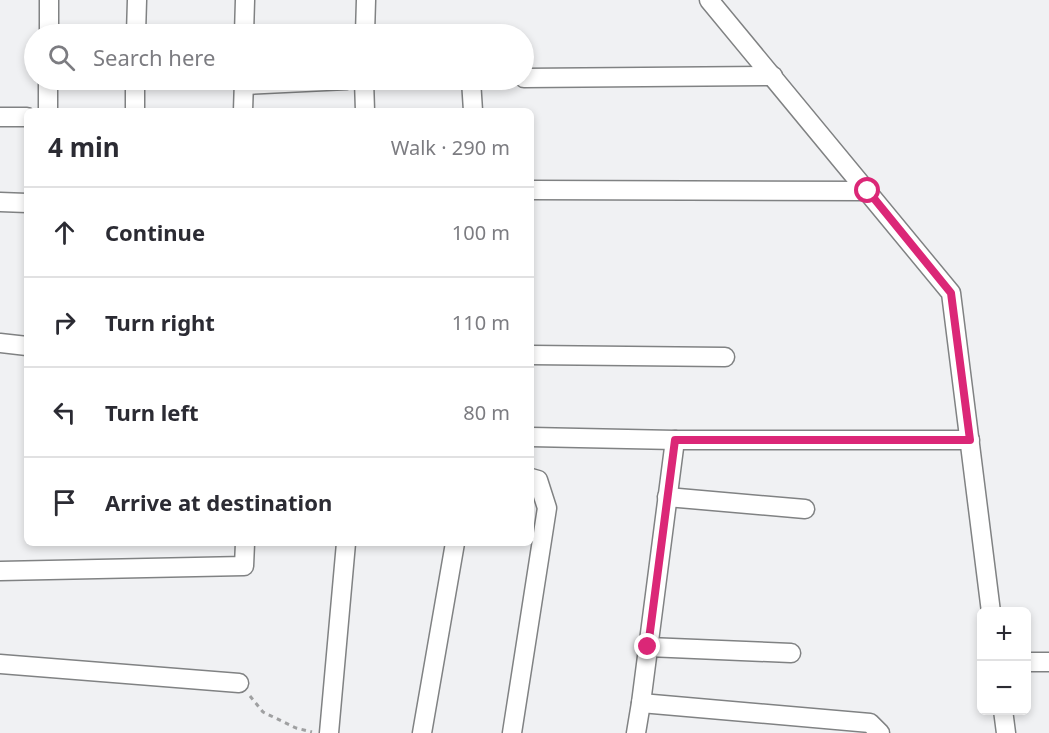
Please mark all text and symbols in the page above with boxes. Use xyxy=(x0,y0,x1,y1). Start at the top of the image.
search box xyxy=(24,24,534,90)
icon: search xyxy=(45,41,78,74)
text: Search here xyxy=(93,42,215,72)
text: 4 min xyxy=(48,129,120,165)
text: Walk · 290 m xyxy=(391,134,510,161)
route start xyxy=(854,177,880,203)
icon: ahead xyxy=(48,216,81,249)
text: Continue xyxy=(105,217,205,247)
text: 100 m xyxy=(452,219,510,246)
icon: right xyxy=(48,306,81,339)
text: Turn right xyxy=(105,307,215,337)
text: 110 m xyxy=(452,309,510,336)
icon: left xyxy=(48,396,81,429)
text: Turn left xyxy=(105,397,199,427)
text: 80 m xyxy=(463,399,510,426)
icon: arrive xyxy=(48,486,81,519)
text: Arrive at destination xyxy=(105,487,332,517)
map controls xyxy=(977,607,1031,715)
button: + xyxy=(977,607,1031,661)
route end xyxy=(634,633,660,659)
button: − xyxy=(977,661,1031,715)

